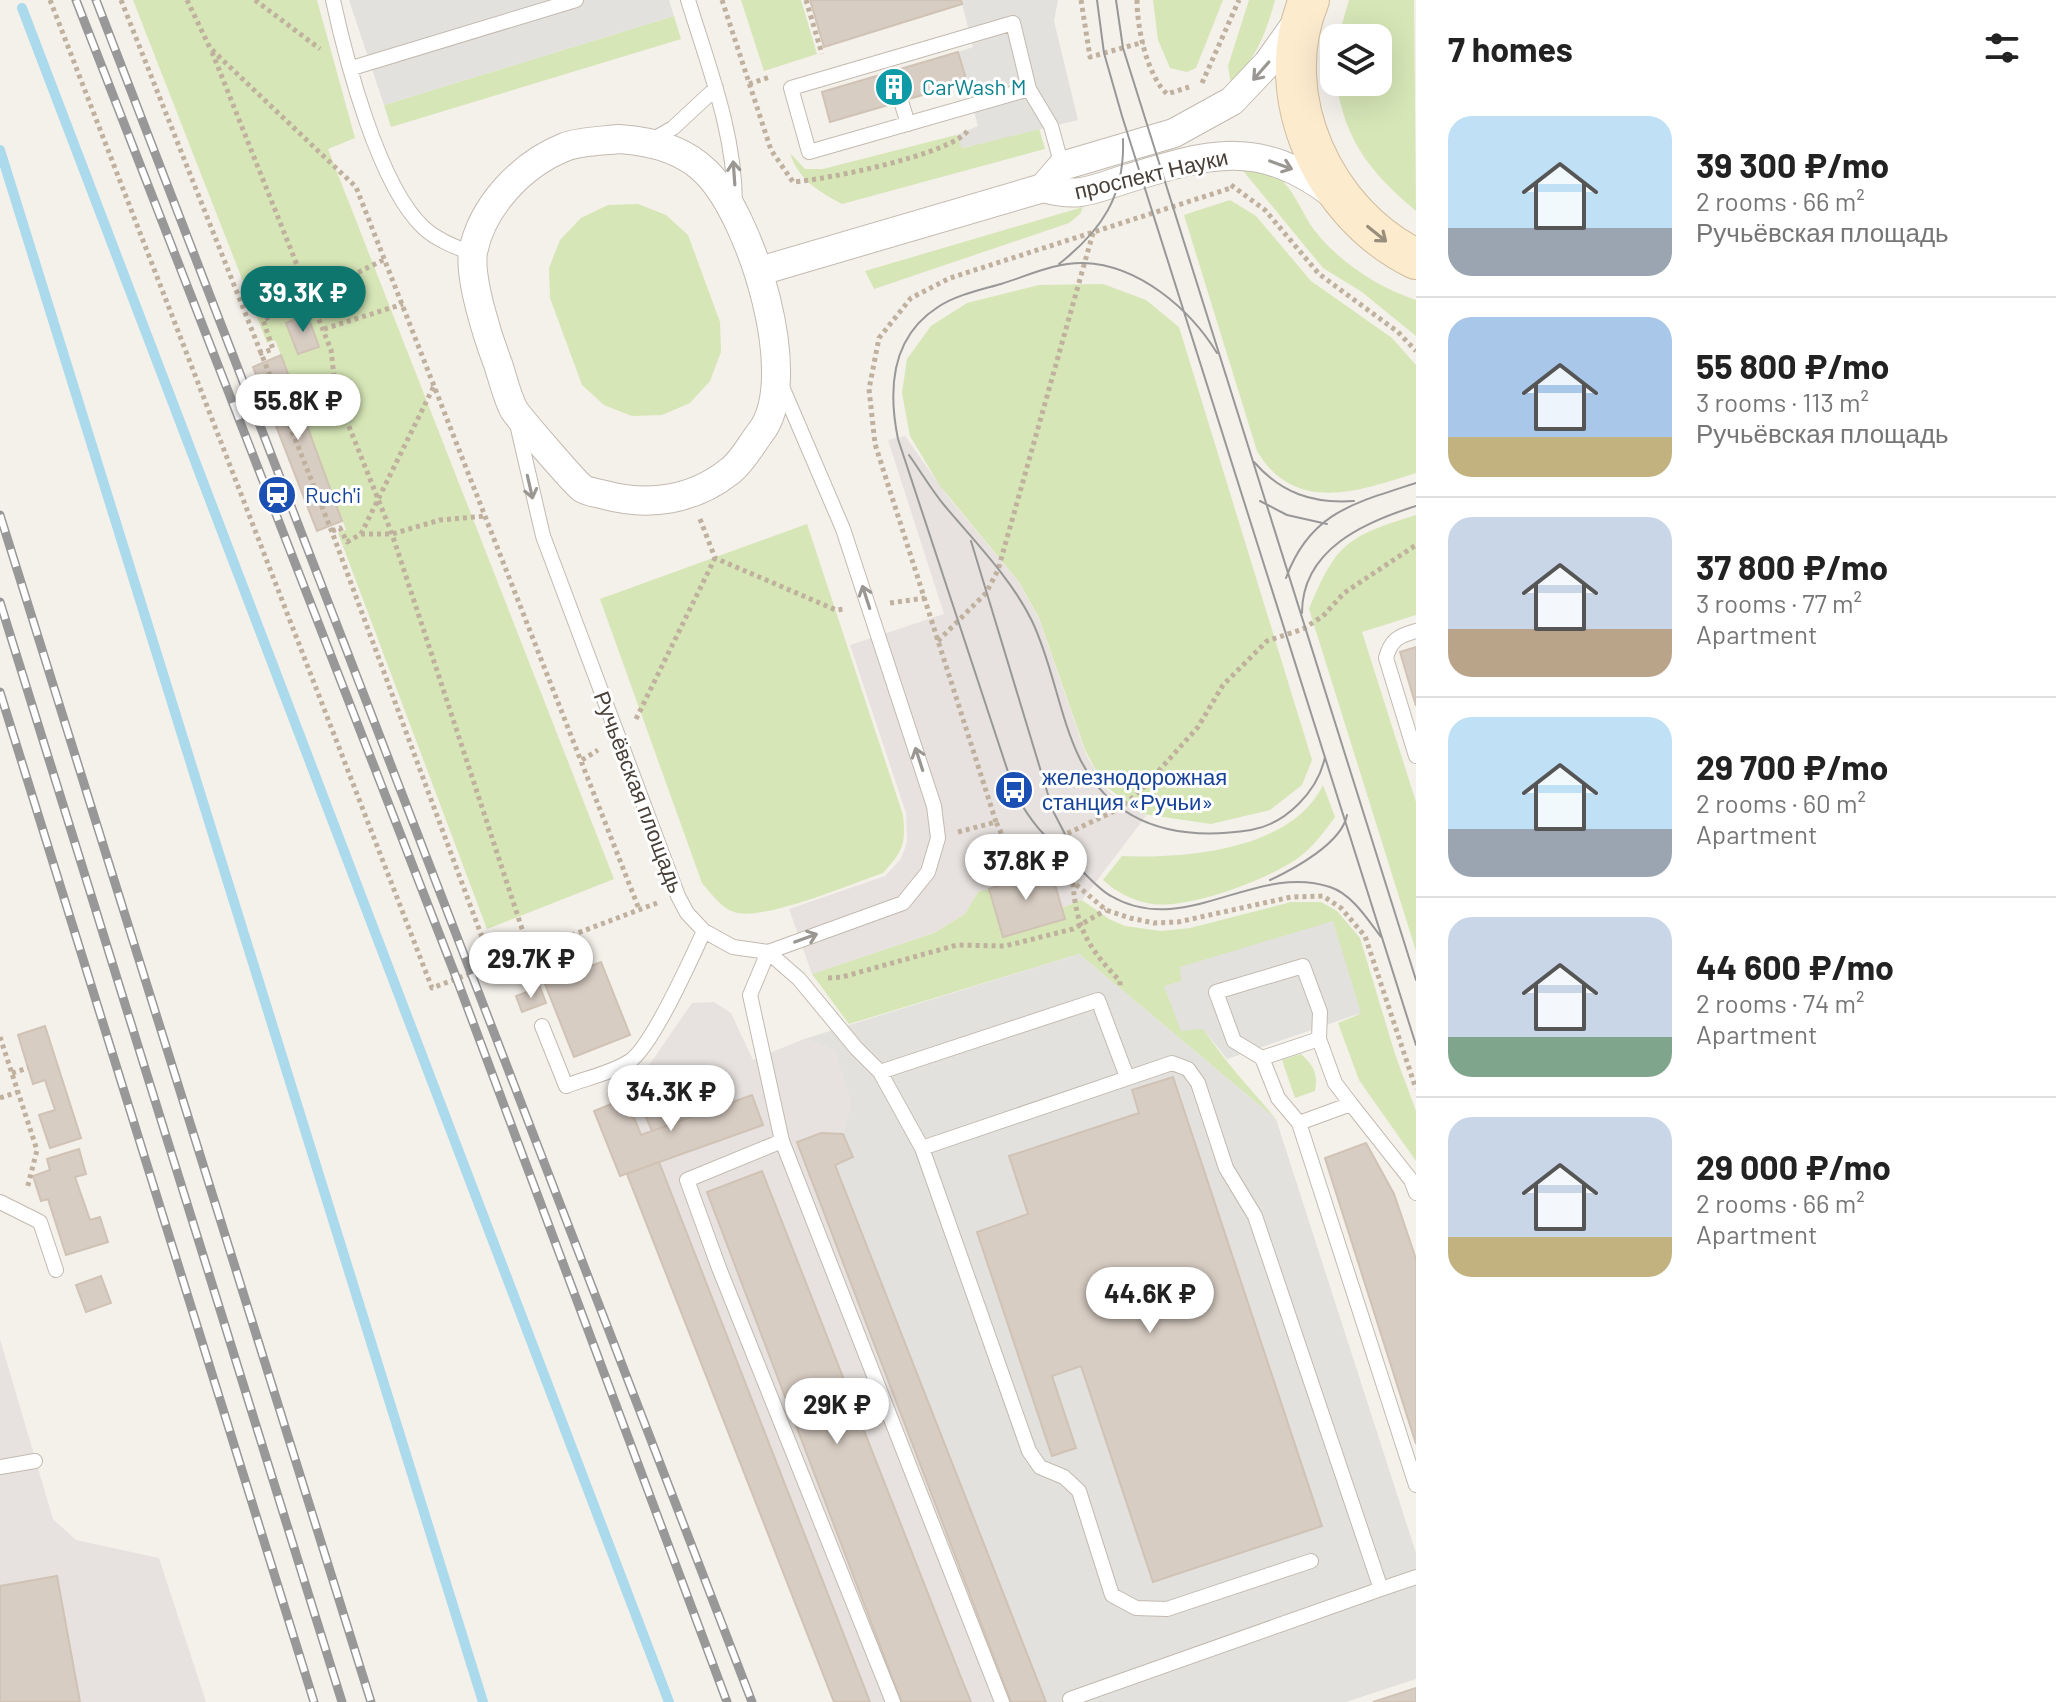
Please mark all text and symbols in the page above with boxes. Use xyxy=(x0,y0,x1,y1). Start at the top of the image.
map controls xyxy=(1320,24,1392,96)
button: layers xyxy=(1320,24,1392,96)
icon: filters xyxy=(1980,26,2024,70)
text: 7 homes xyxy=(1448,28,1573,69)
one-way arrow xyxy=(1252,61,1270,81)
building icon: CarWash M xyxy=(873,66,915,108)
place label: CarWash M xyxy=(922,73,1027,99)
street label: проспект Науки xyxy=(1072,143,1230,204)
text: 39 300 ₽/mo xyxy=(1696,144,1889,185)
icon: home xyxy=(1512,148,1608,244)
one-way arrow xyxy=(1268,159,1293,173)
one-way arrow xyxy=(726,160,741,187)
text: 2 rooms · 66 m² xyxy=(1696,185,1865,216)
text: Ручьёвская площадь xyxy=(1696,216,1949,247)
one-way arrow xyxy=(1366,225,1387,243)
pin: 39.3K ₽ xyxy=(229,266,377,334)
text: 39.3K ₽ xyxy=(259,276,347,307)
text: 55 800 ₽/mo xyxy=(1696,345,1890,386)
icon: home xyxy=(1512,349,1608,445)
pin: 55.8K ₽ xyxy=(224,374,372,442)
text: 55.8K ₽ xyxy=(254,384,342,415)
text: 3 rooms · 113 m² xyxy=(1696,386,1869,417)
text: Ручьёвская площадь xyxy=(1696,417,1949,448)
one-way arrow xyxy=(523,473,538,499)
station icon: Ruch'i xyxy=(256,474,298,516)
place label: Ruch'i xyxy=(305,481,361,507)
text: 37 800 ₽/mo xyxy=(1696,546,1888,587)
icon: home xyxy=(1512,549,1608,645)
one-way arrow xyxy=(857,584,872,609)
text: 3 rooms · 77 m² xyxy=(1696,587,1862,618)
text: Apartment xyxy=(1696,618,1817,649)
street label: Ручьёвская площадь xyxy=(589,687,690,896)
one-way arrow xyxy=(911,746,926,772)
text: 29 700 ₽/mo xyxy=(1696,746,1888,787)
icon: home xyxy=(1512,749,1608,845)
place label: железнодорожная станция «Ручьи» xyxy=(1042,763,1227,815)
bus stop icon: железнодорожная станция «Ручьи» xyxy=(993,769,1035,811)
text: 2 rooms · 60 m² xyxy=(1696,787,1866,818)
text: Apartment xyxy=(1696,818,1817,849)
pin: 37.8K ₽ xyxy=(952,834,1100,902)
text: 37.8K ₽ xyxy=(983,844,1069,875)
one-way arrow xyxy=(793,930,818,944)
pin: 29.7K ₽ xyxy=(457,932,605,1000)
text: 29.7K ₽ xyxy=(487,942,575,973)
text: 44 600 ₽/mo xyxy=(1696,946,1894,987)
icon: home xyxy=(1512,949,1608,1045)
text: 2 rooms · 74 m² xyxy=(1696,987,1864,1018)
text: Apartment xyxy=(1696,1018,1817,1049)
pin: 34.3K ₽ xyxy=(597,1065,745,1133)
text: 34.3K ₽ xyxy=(626,1075,716,1106)
text: 29 000 ₽/mo xyxy=(1696,1146,1891,1187)
icon: home xyxy=(1512,1149,1608,1245)
text: 2 rooms · 66 m² xyxy=(1696,1187,1865,1218)
text: Apartment xyxy=(1696,1218,1817,1249)
pin: 44.6K ₽ xyxy=(1076,1267,1224,1335)
text: 44.6K ₽ xyxy=(1104,1277,1196,1308)
pin: 29K ₽ xyxy=(781,1378,893,1446)
text: 29K ₽ xyxy=(803,1388,871,1419)

